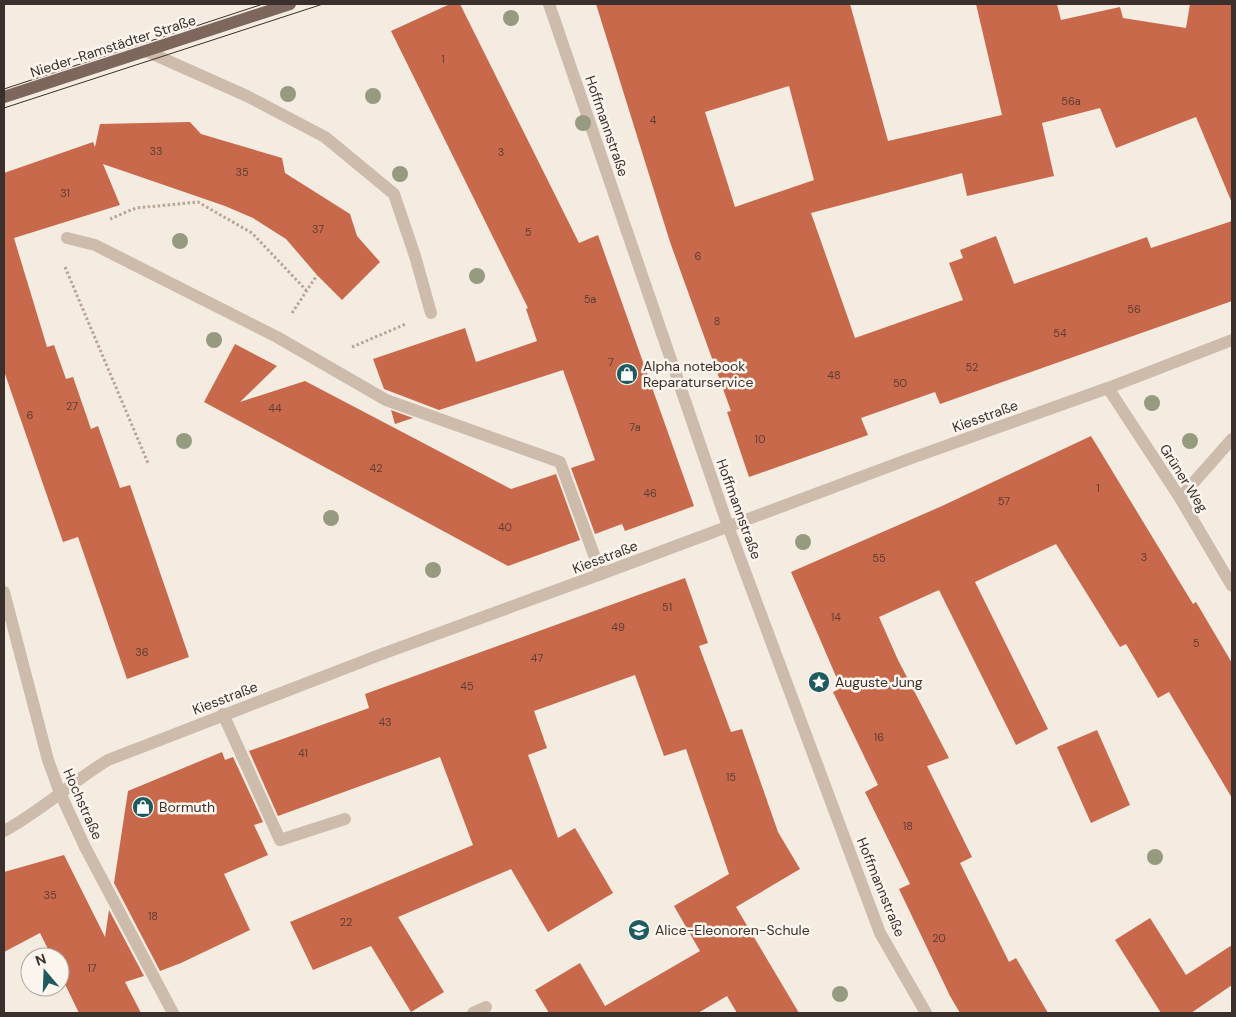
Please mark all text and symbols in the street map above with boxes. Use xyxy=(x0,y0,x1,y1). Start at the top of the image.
street label: Nieder-Ramstädter Straße xyxy=(28,11,198,81)
house number: 1 xyxy=(441,52,445,66)
street label: Hoffmannstraße xyxy=(581,73,633,179)
house number: 56a xyxy=(1061,94,1081,108)
house number: 4 xyxy=(650,113,657,127)
house number: 33 xyxy=(149,144,163,158)
house number: 3 xyxy=(498,145,504,159)
house number: 35 xyxy=(235,165,249,179)
house number: 31 xyxy=(60,186,70,200)
house number: 37 xyxy=(312,222,324,236)
house number: 5 xyxy=(525,225,532,239)
house number: 6 xyxy=(695,249,702,263)
house number: 5a xyxy=(584,292,596,306)
house number: 56 xyxy=(1127,302,1141,316)
house number: 8 xyxy=(714,314,720,328)
house number: 54 xyxy=(1053,326,1067,340)
house number: 7 xyxy=(608,355,614,369)
place label: Alpha notebook Reparaturservice xyxy=(643,357,753,391)
house number: 52 xyxy=(966,360,978,374)
shop icon: Alpha notebook Reparaturservice xyxy=(615,362,639,386)
house number: 48 xyxy=(827,368,841,382)
house number: 50 xyxy=(893,376,907,390)
street label: Kiesstraße xyxy=(950,396,1020,436)
house number: 27 xyxy=(66,399,78,413)
house number: 44 xyxy=(268,401,282,415)
house number: 6 xyxy=(27,408,34,422)
house number: 7a xyxy=(629,420,641,434)
house number: 10 xyxy=(755,432,765,446)
street label: Grüner Weg xyxy=(1156,440,1212,516)
street label: Hoffmannstraße xyxy=(712,456,766,562)
house number: 42 xyxy=(369,461,383,475)
house number: 1 xyxy=(1096,481,1100,495)
house number: 46 xyxy=(643,486,657,500)
house number: 57 xyxy=(998,494,1010,508)
house number: 40 xyxy=(498,520,512,534)
street label: Kiesstraße xyxy=(570,536,640,578)
house number: 3 xyxy=(1141,550,1147,564)
house number: 55 xyxy=(872,551,886,565)
house number: 51 xyxy=(662,600,672,614)
house number: 14 xyxy=(831,610,841,624)
house number: 49 xyxy=(611,620,625,634)
house number: 5 xyxy=(1193,636,1200,650)
house number: 36 xyxy=(135,645,149,659)
house number: 47 xyxy=(531,651,543,665)
place icon: Auguste Jung xyxy=(807,670,831,694)
place label: Auguste Jung xyxy=(835,673,923,691)
street label: Kiesstraße xyxy=(190,677,260,719)
house number: 45 xyxy=(460,679,474,693)
house number: 43 xyxy=(378,715,392,729)
house number: 16 xyxy=(874,730,884,744)
house number: 41 xyxy=(298,746,308,760)
street label: Hochstraße xyxy=(59,766,107,842)
house number: 15 xyxy=(726,770,736,784)
shop icon: Bormuth xyxy=(131,795,155,819)
place label: Bormuth xyxy=(159,798,215,816)
house number: 18 xyxy=(903,819,913,833)
street label: Hoffmannstraße xyxy=(853,835,909,939)
house number: 35 xyxy=(43,888,57,902)
house number: 18 xyxy=(148,909,158,923)
house number: 22 xyxy=(340,915,352,929)
school or university icon: Alice-Eleonoren-Schule xyxy=(627,918,651,942)
place label: Alice-Eleonoren-Schule xyxy=(655,921,810,939)
house number: 20 xyxy=(932,931,946,945)
north arrow xyxy=(20,947,70,997)
text: N xyxy=(33,950,49,970)
house number: 17 xyxy=(87,961,97,975)

